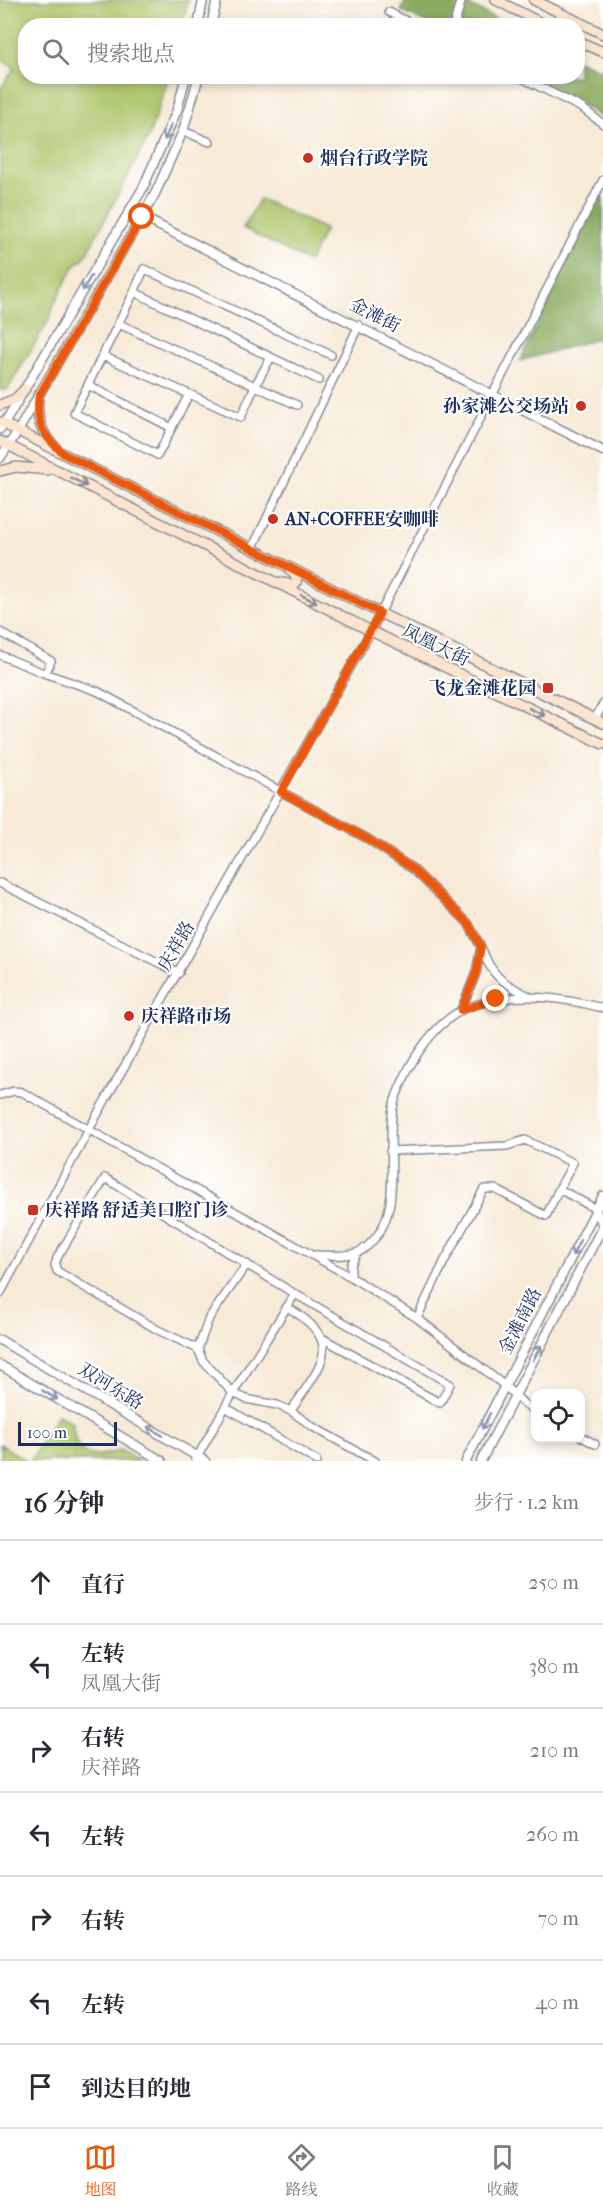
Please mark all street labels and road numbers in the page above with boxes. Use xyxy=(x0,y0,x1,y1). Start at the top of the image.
street label: 金滩街 xyxy=(346,294,404,337)
street label: 凤凰大街 xyxy=(399,620,473,671)
street label: 庆祥路 xyxy=(154,918,199,975)
street label: 金滩南路 xyxy=(495,1284,546,1358)
street label: 双河东路 xyxy=(74,1359,147,1414)

